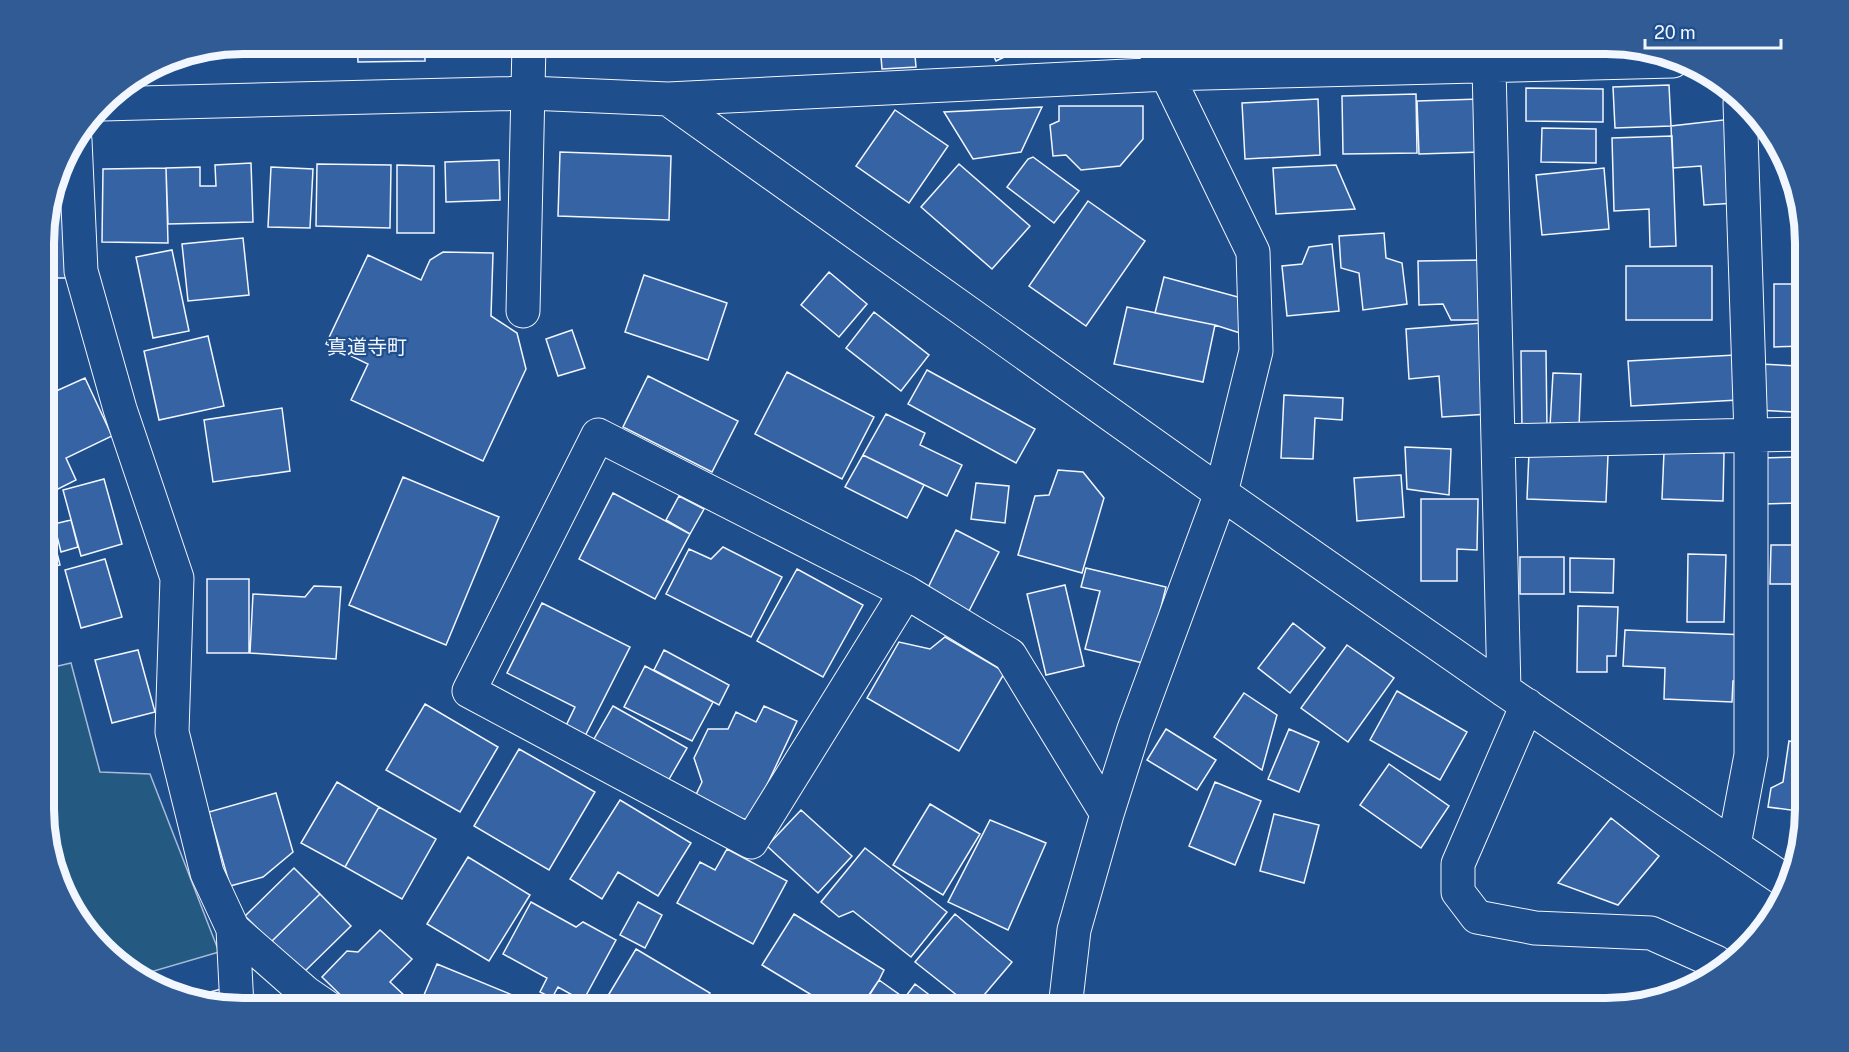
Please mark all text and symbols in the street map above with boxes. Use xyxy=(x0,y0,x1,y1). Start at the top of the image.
scale bar xyxy=(1645,12,1782,50)
text: 20 m xyxy=(1654,22,1696,43)
district label: 真道寺町 xyxy=(327,335,407,359)

